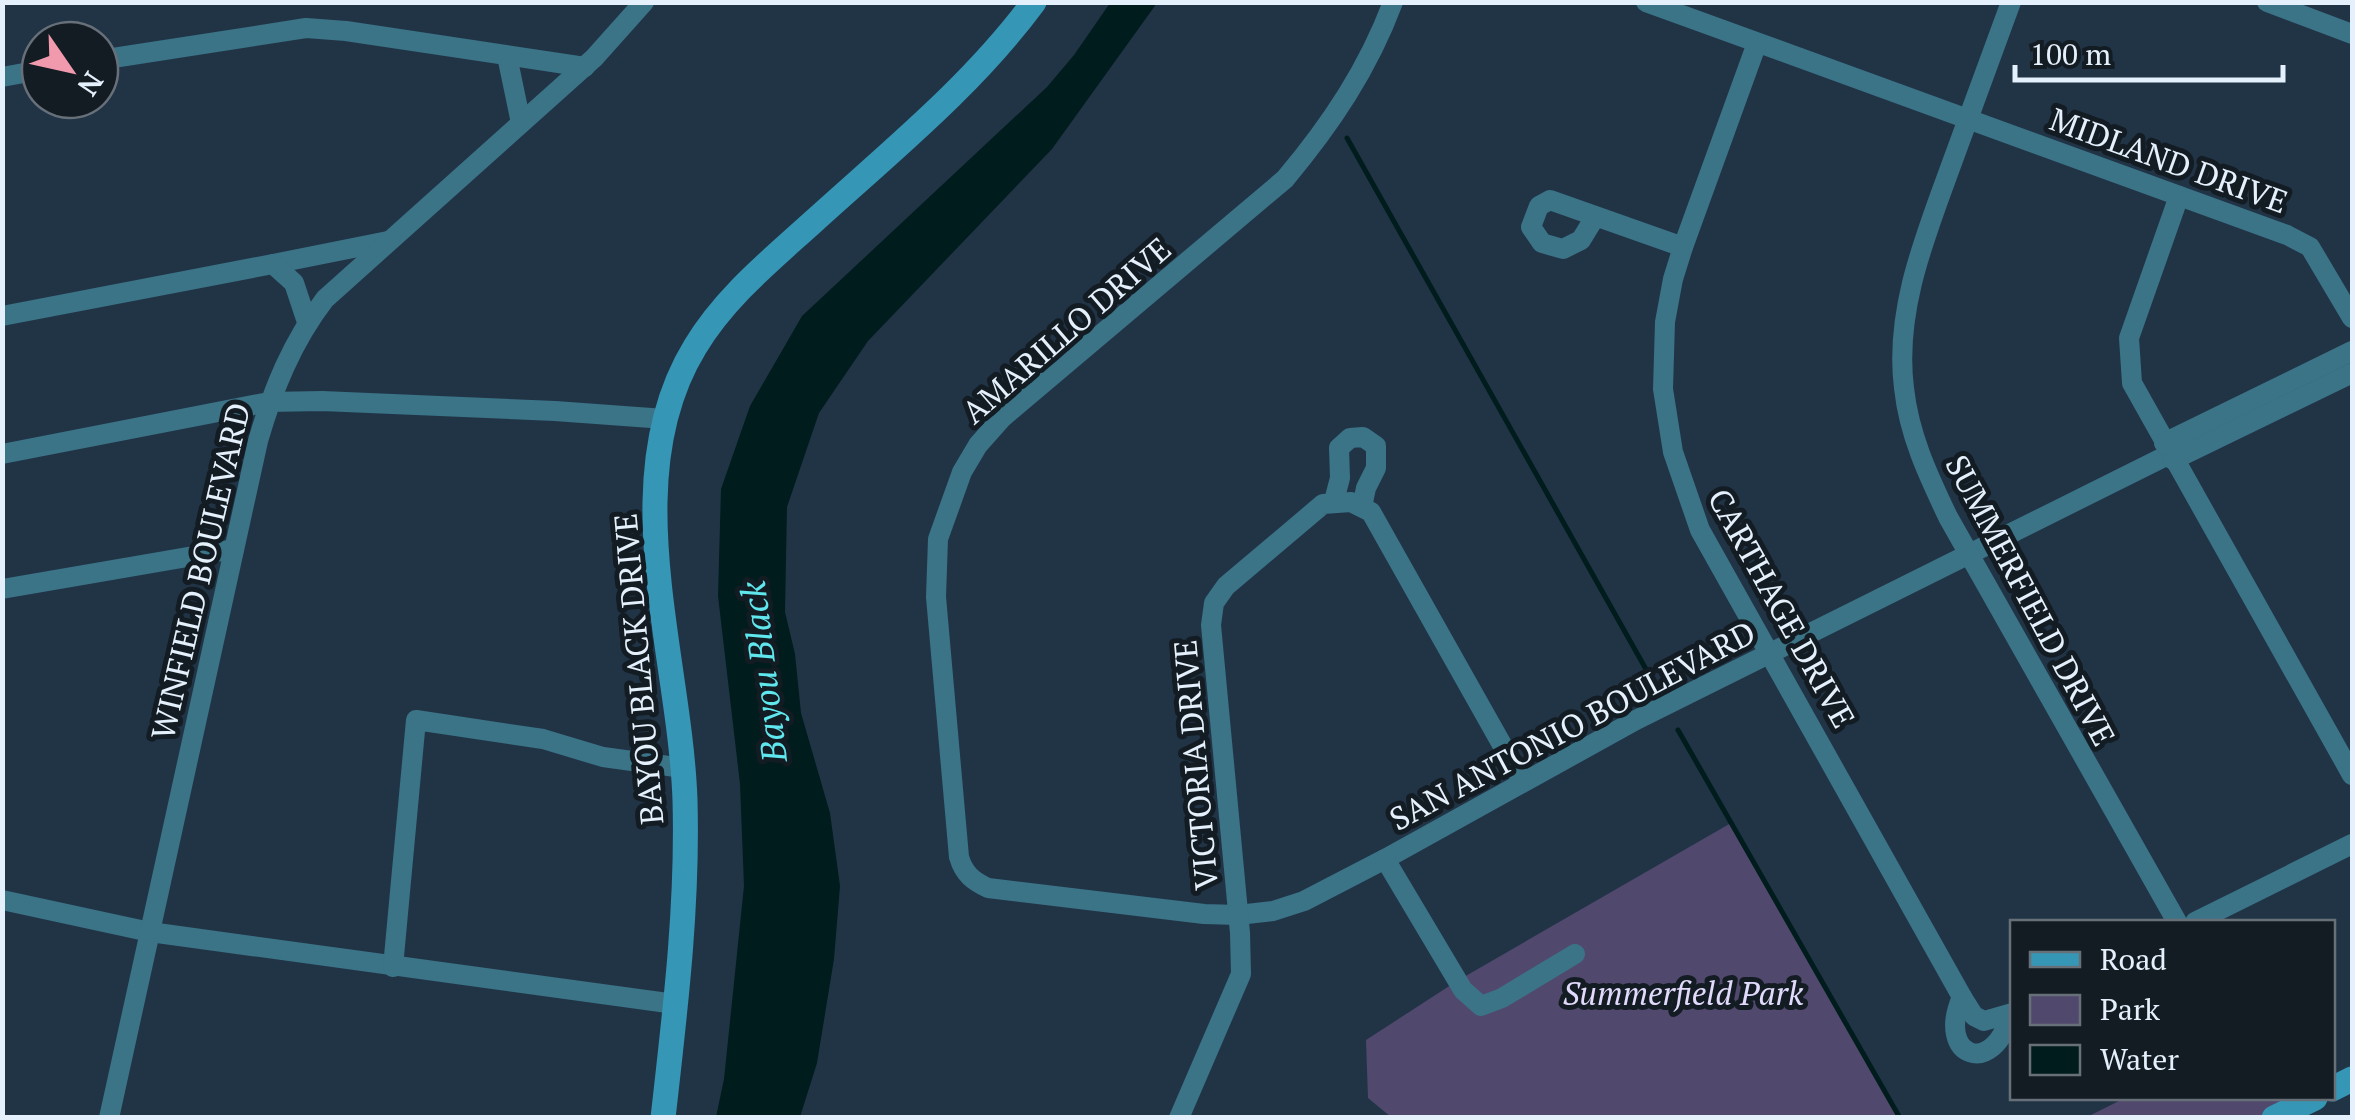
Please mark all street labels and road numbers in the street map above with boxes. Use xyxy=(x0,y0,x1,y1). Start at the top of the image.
street label: MIDLAND DRIVE xyxy=(2044,98,2294,222)
street label: AMARILLO DRIVE xyxy=(953,228,1179,432)
street label: WINFIELD BOULEVARD xyxy=(141,398,259,744)
street label: SUMMERFIELD DRIVE xyxy=(1937,447,2125,753)
street label: CARTHAGE DRIVE xyxy=(1699,481,1865,735)
street label: BAYOU BLACK DRIVE xyxy=(603,512,673,826)
street label: SAN ANTONIO BOULEVARD xyxy=(1382,611,1762,839)
street label: VICTORIA DRIVE xyxy=(1163,638,1227,892)

